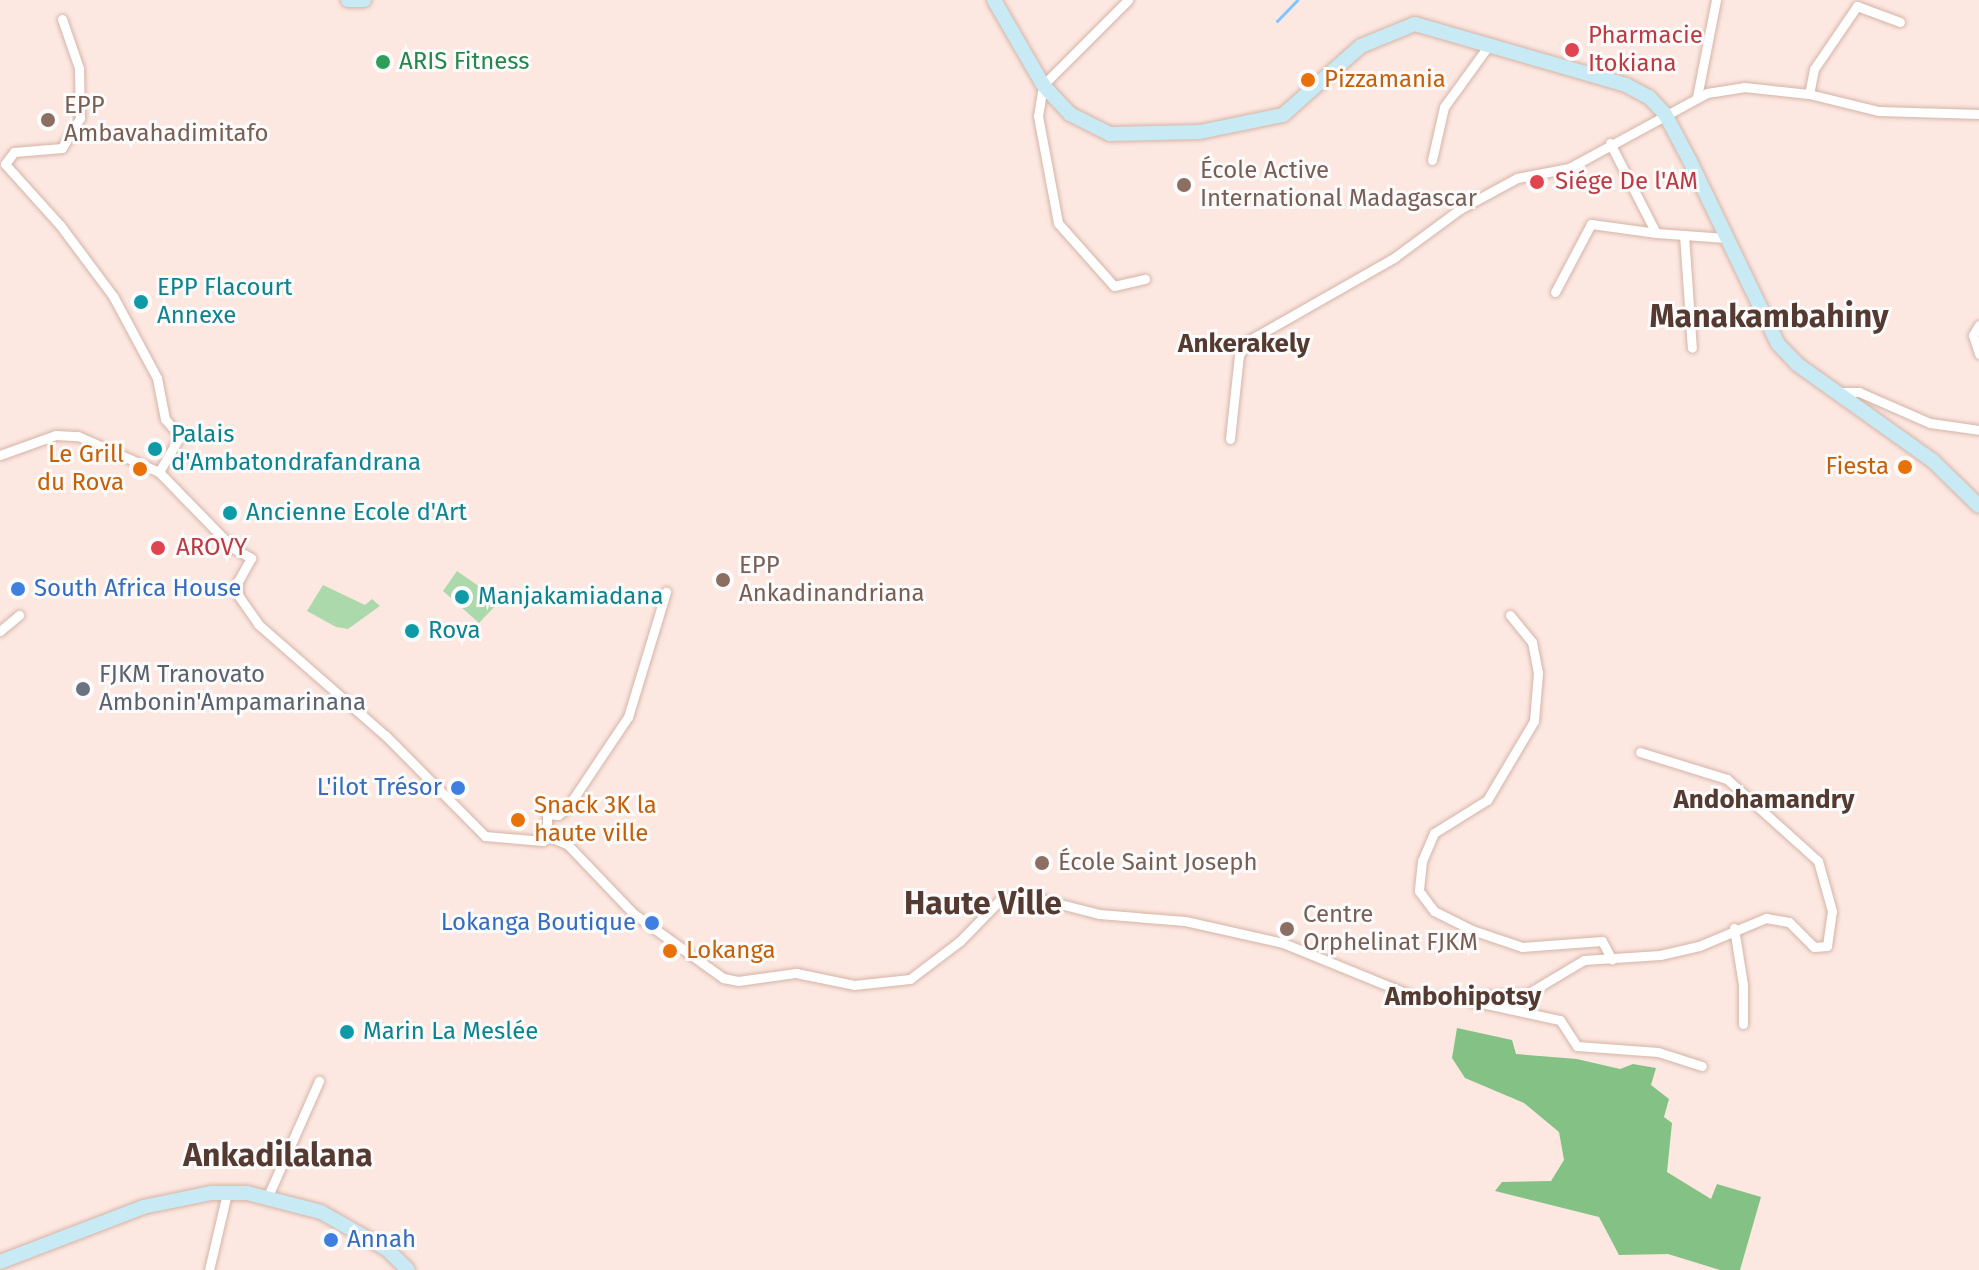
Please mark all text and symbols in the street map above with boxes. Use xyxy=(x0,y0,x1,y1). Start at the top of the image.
place label: Pharmacie Itokiana xyxy=(1588,22,1703,78)
marker: Pharmacie Itokiana xyxy=(1563,41,1581,59)
place label: ARIS Fitness xyxy=(399,48,529,76)
marker: ARIS Fitness xyxy=(374,53,392,71)
place label: Pizzamania xyxy=(1324,66,1446,94)
marker: Pizzamania xyxy=(1299,71,1317,89)
place label: EPP Ambavahadimitafo xyxy=(64,92,268,148)
marker: EPP Ambavahadimitafo xyxy=(39,111,57,129)
place label: École Active International Madagascar xyxy=(1200,157,1477,213)
place label: Siége De l'AM xyxy=(1555,168,1698,196)
marker: Siége De l'AM xyxy=(1526,171,1548,193)
marker: École Active International Madagascar xyxy=(1175,176,1193,194)
place label: EPP Flacourt Annexe xyxy=(157,274,293,330)
marker: EPP Flacourt Annexe xyxy=(132,293,150,311)
district label: Manakambahiny xyxy=(1649,297,1889,335)
district label: Ankerakely xyxy=(1178,328,1310,360)
place label: Palais d'Ambatondrafandrana xyxy=(171,421,421,477)
marker: Palais d'Ambatondrafandrana xyxy=(146,440,164,458)
place label: Le Grill du Rova xyxy=(37,441,124,497)
place label: Fiesta xyxy=(1825,453,1889,481)
marker: Fiesta xyxy=(1896,458,1914,476)
marker: Le Grill du Rova xyxy=(131,460,149,478)
place label: Ancienne Ecole d'Art xyxy=(246,499,467,527)
marker: Ancienne Ecole d'Art xyxy=(221,504,239,522)
place label: AROVY xyxy=(176,534,247,562)
marker: AROVY xyxy=(147,537,169,559)
place label: EPP Ankadinandriana xyxy=(739,552,925,608)
marker: EPP Ankadinandriana xyxy=(714,571,732,589)
place label: South Africa House xyxy=(34,575,241,603)
marker: South Africa House xyxy=(9,580,27,598)
place label: Manjakamiadana xyxy=(478,583,663,611)
marker: Manjakamiadana xyxy=(453,588,471,606)
place label: Rova xyxy=(428,617,481,645)
marker: Rova xyxy=(403,622,421,640)
place label: FJKM Tranovato Ambonin'Ampamarinana xyxy=(99,661,366,717)
marker: FJKM Tranovato Ambonin'Ampamarinana xyxy=(74,680,92,698)
place label: L'ilot Trésor xyxy=(317,774,442,802)
marker: L'ilot Trésor xyxy=(449,779,467,797)
district label: Andohamandry xyxy=(1673,784,1855,816)
place label: Snack 3K la haute ville xyxy=(534,792,657,848)
marker: Snack 3K la haute ville xyxy=(509,811,527,829)
place label: École Saint Joseph xyxy=(1058,849,1258,877)
marker: École Saint Joseph xyxy=(1033,854,1051,872)
district label: Haute Ville xyxy=(904,884,1062,922)
place label: Centre Orphelinat FJKM xyxy=(1303,901,1478,957)
place label: Lokanga Boutique xyxy=(441,909,636,937)
marker: Lokanga Boutique xyxy=(643,914,661,932)
marker: Centre Orphelinat FJKM xyxy=(1278,920,1296,938)
place label: Lokanga xyxy=(686,937,775,965)
marker: Lokanga xyxy=(661,942,679,960)
district label: Ambohipotsy xyxy=(1385,981,1541,1013)
place label: Marin La Meslée xyxy=(363,1018,538,1046)
marker: Marin La Meslée xyxy=(338,1023,356,1041)
district label: Ankadilalana xyxy=(183,1136,373,1174)
place label: Annah xyxy=(347,1226,416,1254)
marker: Annah xyxy=(322,1231,340,1249)

